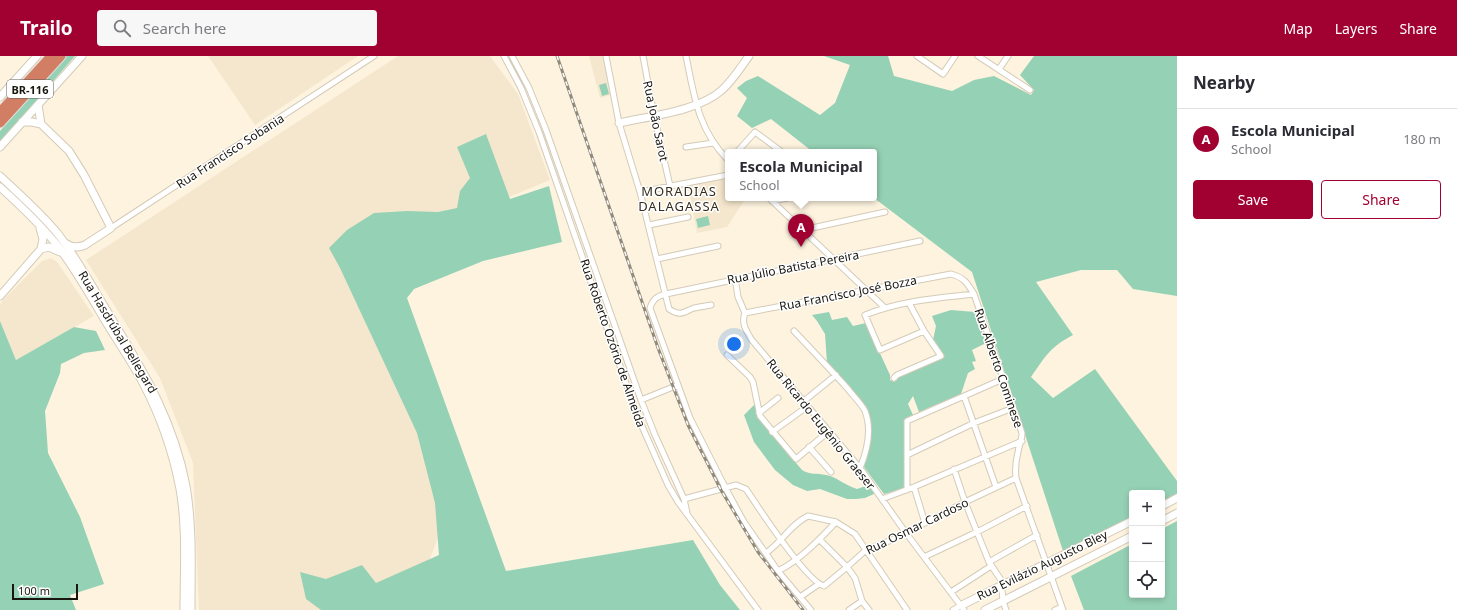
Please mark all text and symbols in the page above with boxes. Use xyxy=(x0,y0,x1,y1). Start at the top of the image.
search box xyxy=(97,10,377,46)
text: Trailo xyxy=(20,15,73,41)
icon: search xyxy=(111,17,133,39)
text: Search here xyxy=(143,18,226,38)
text: Map xyxy=(1284,19,1313,38)
text: Layers xyxy=(1335,19,1377,38)
text: Share xyxy=(1399,19,1437,38)
text: Nearby xyxy=(1193,71,1255,94)
street label: Rua João Sarot xyxy=(639,79,673,164)
road number: BR-116 xyxy=(7,80,53,98)
street label: Rua Francisco Sobania xyxy=(173,110,287,192)
text: Escola Municipal xyxy=(1231,120,1355,140)
text: A xyxy=(1202,130,1211,148)
text: 180 m xyxy=(1403,130,1441,148)
text: School xyxy=(1231,140,1272,158)
popup xyxy=(725,149,877,201)
text: Escola Municipal xyxy=(739,156,863,176)
text: School xyxy=(739,176,780,194)
button: Save xyxy=(1193,180,1313,219)
button: Share xyxy=(1321,180,1441,219)
district label: MORADIAS DALAGASSA xyxy=(638,182,720,215)
pin: A xyxy=(788,214,814,247)
street label: Rua Júlio Batista Pereira xyxy=(726,246,860,288)
street label: Rua Roberto Ozório de Almeida xyxy=(576,256,650,430)
street label: Rua Hasdrúbal Bellegard xyxy=(75,268,161,396)
street label: Rua Francisco José Bozza xyxy=(778,271,918,315)
street label: Rua Alberto Cominese xyxy=(971,306,1027,430)
your location xyxy=(724,334,744,354)
street label: Rua Ricardo Eugênio Graeser xyxy=(763,355,879,493)
map controls xyxy=(1129,490,1165,598)
button: + xyxy=(1129,490,1165,526)
street label: Rua Osmar Cardoso xyxy=(863,494,971,558)
street label: Rua Evilázio Augusto Bley xyxy=(974,526,1111,604)
button: − xyxy=(1129,526,1165,562)
button: locate xyxy=(1129,562,1165,598)
scale bar xyxy=(12,582,78,601)
text: 100 m xyxy=(18,583,50,598)

